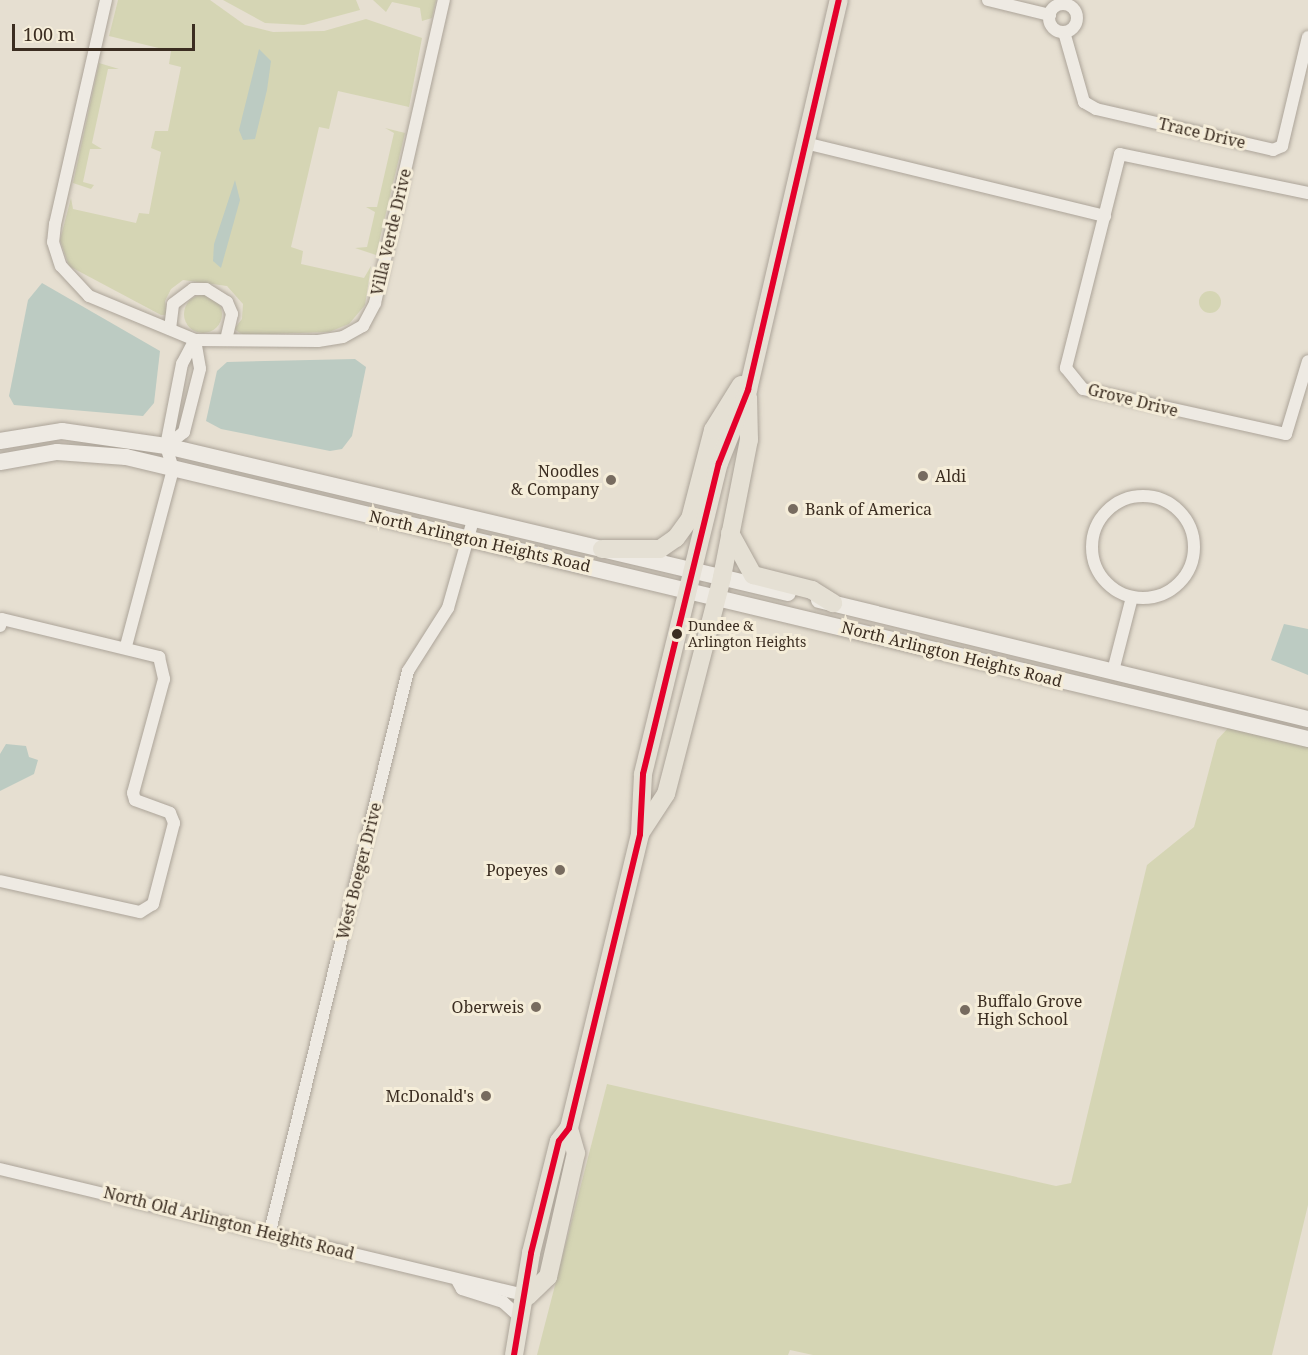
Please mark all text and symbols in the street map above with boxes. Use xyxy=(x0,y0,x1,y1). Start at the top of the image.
scale bar xyxy=(15,12,198,50)
text: 100 m xyxy=(23,22,75,46)
street label: Trace Drive xyxy=(1157,114,1247,152)
street label: Villa Verde Drive xyxy=(367,167,415,297)
street label: Grove Drive xyxy=(1086,380,1180,420)
place label: Noodles & Company xyxy=(511,461,599,499)
place label: Aldi xyxy=(935,466,966,486)
marker: Aldi xyxy=(916,469,930,483)
marker: Noodles & Company xyxy=(604,473,618,487)
place label: Bank of America xyxy=(805,499,932,519)
marker: Bank of America xyxy=(786,502,800,516)
street label: North Arlington Heights Road xyxy=(367,506,593,576)
street label: North Arlington Heights Road xyxy=(840,617,1064,691)
place label: Dundee & Arlington Heights xyxy=(688,618,806,650)
marker: Dundee & Arlington Heights xyxy=(671,628,683,640)
street label: West Boeger Drive xyxy=(333,800,385,942)
place label: Popeyes xyxy=(486,860,548,880)
marker: Popeyes xyxy=(553,863,567,877)
place label: Buffalo Grove High School xyxy=(977,991,1082,1029)
place label: Oberweis xyxy=(452,997,524,1017)
marker: Oberweis xyxy=(529,1000,543,1014)
marker: Buffalo Grove High School xyxy=(958,1003,972,1017)
place label: McDonald's xyxy=(385,1086,474,1106)
marker: McDonald's xyxy=(479,1089,493,1103)
street label: North Old Arlington Heights Road xyxy=(102,1183,356,1263)

